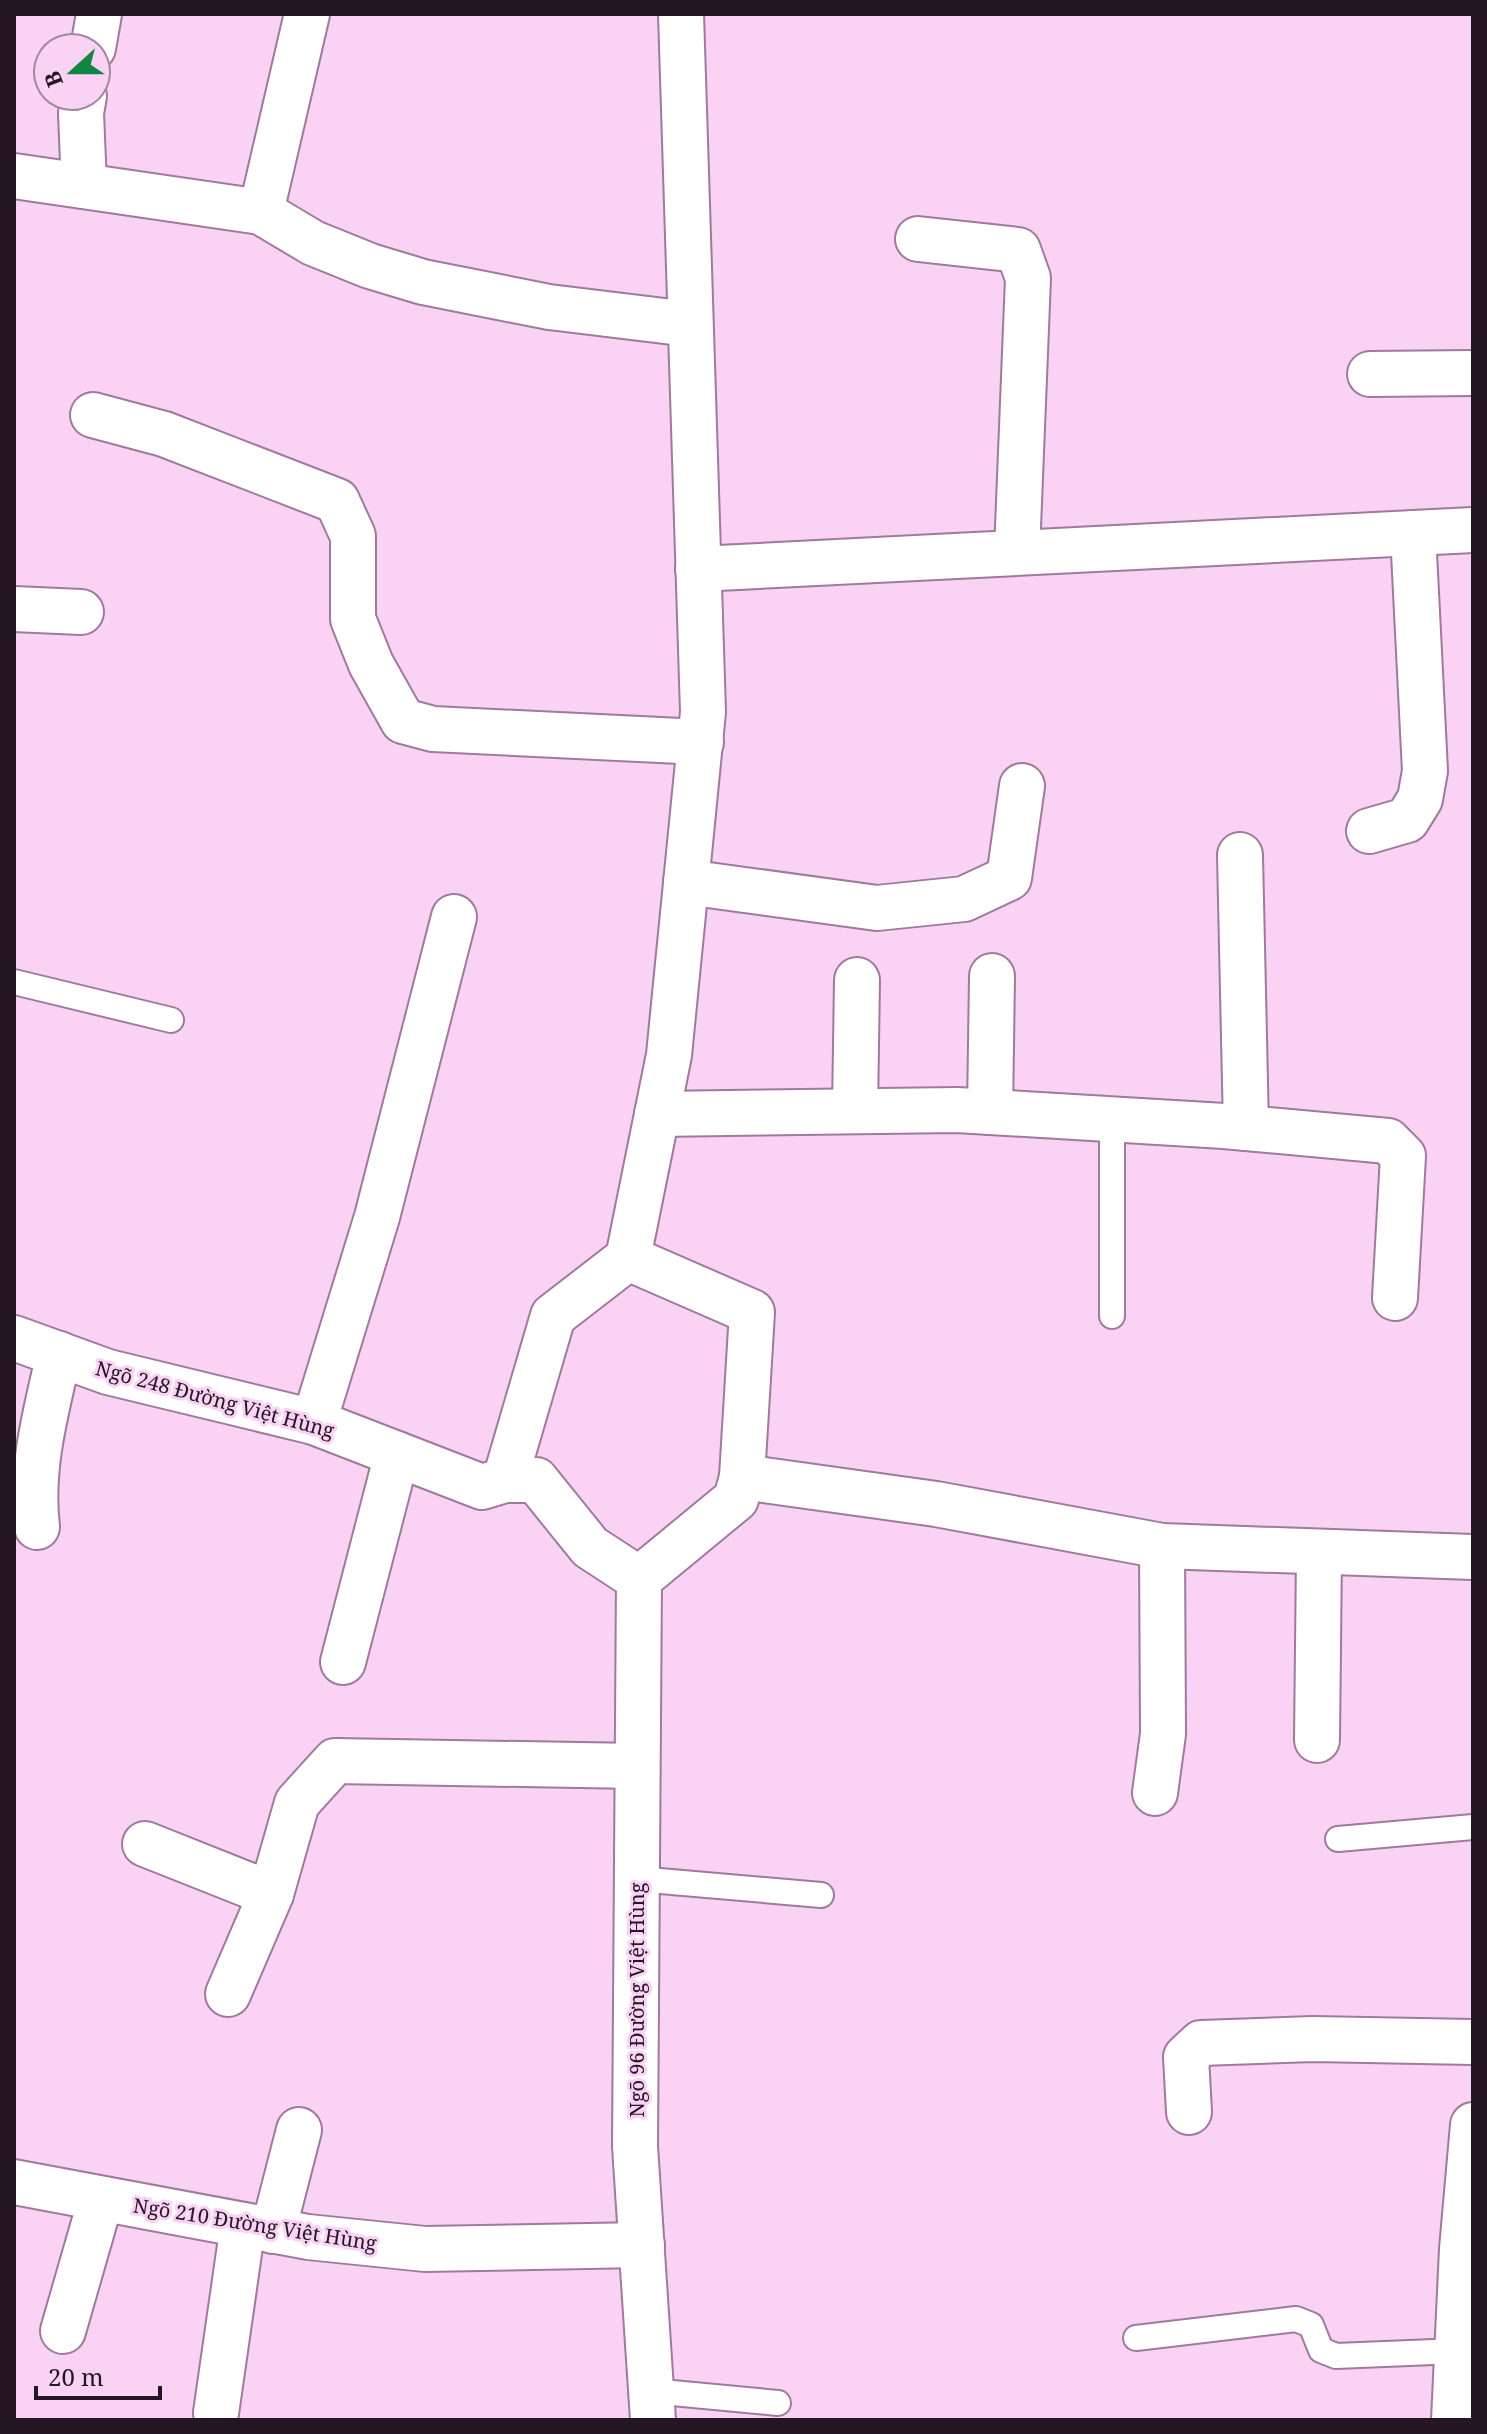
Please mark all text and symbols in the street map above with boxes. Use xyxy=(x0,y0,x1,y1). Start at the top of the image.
north arrow xyxy=(32,32,112,112)
text: B xyxy=(36,67,69,92)
street label: Ngõ 248 Đường Việt Hùng xyxy=(93,1354,338,1444)
street label: Ngõ 96 Đường Việt Hùng xyxy=(623,1882,650,2117)
street label: Ngõ 210 Đường Việt Hùng xyxy=(131,2191,379,2257)
scale bar xyxy=(36,2350,160,2400)
text: 20 m xyxy=(48,2360,104,2393)

